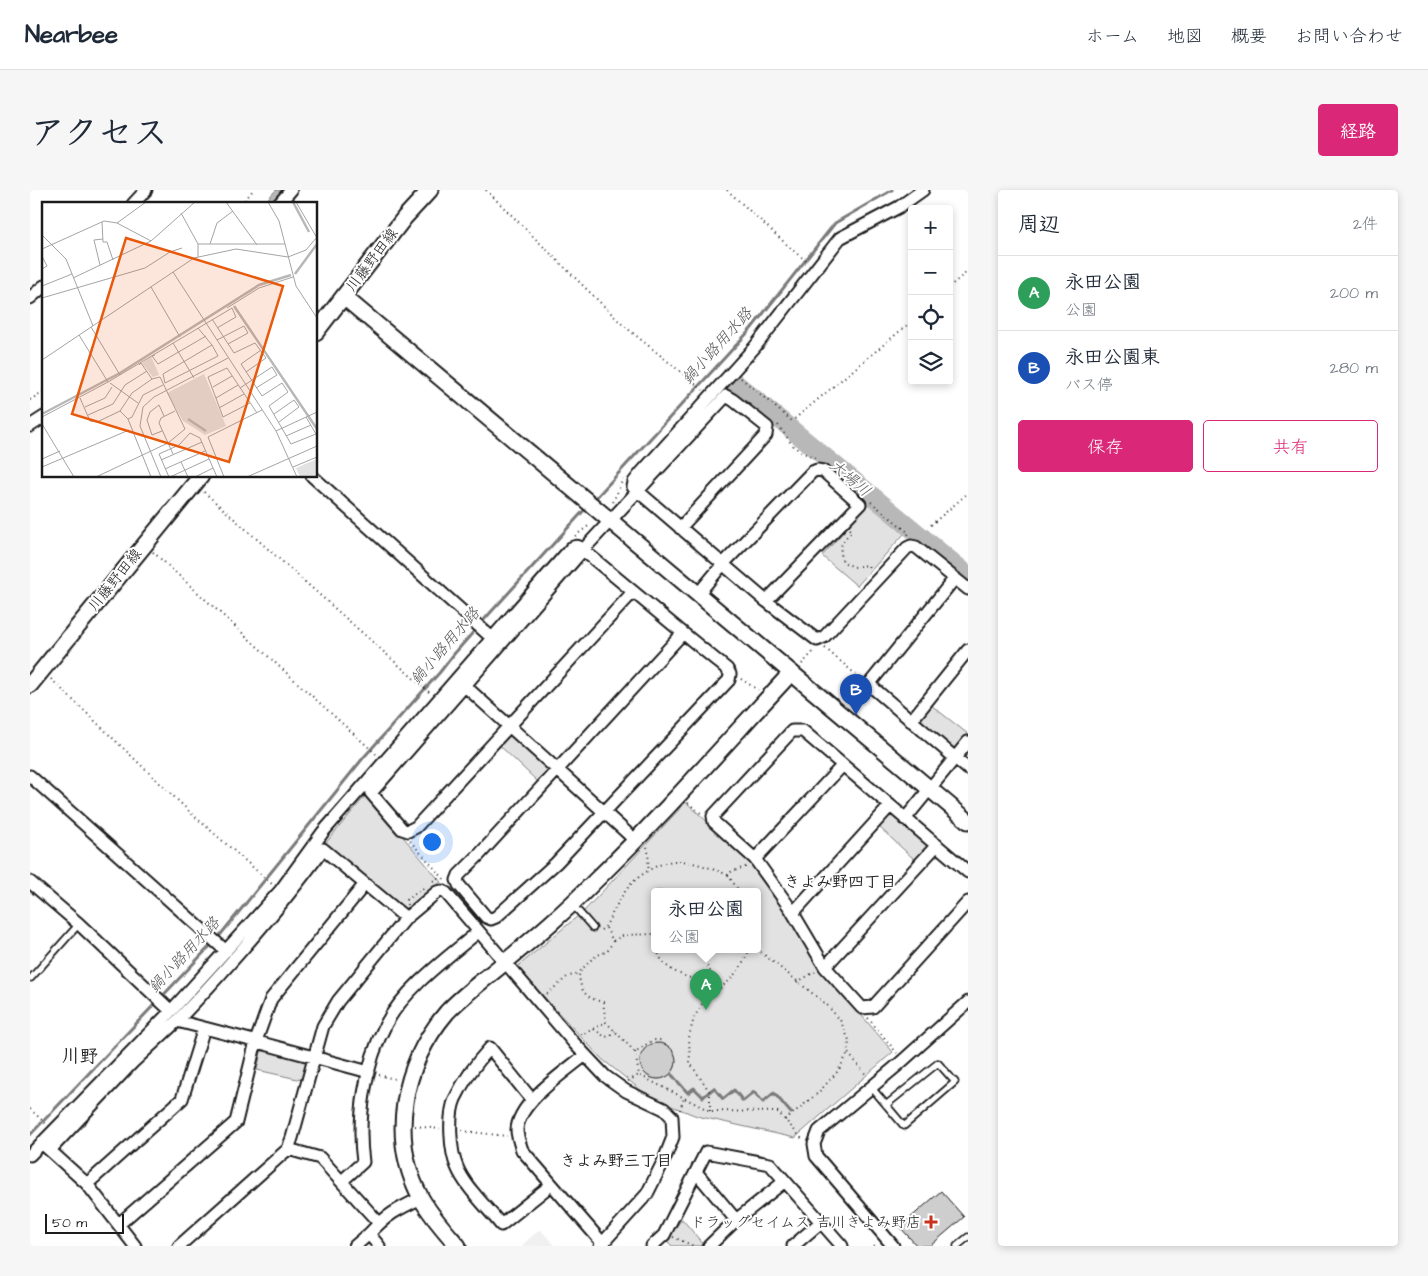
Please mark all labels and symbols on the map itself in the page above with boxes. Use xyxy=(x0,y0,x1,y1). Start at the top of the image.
inset map xyxy=(42,202,318,478)
street label: 川藤野田線 xyxy=(341,224,403,296)
water label: 鍋小路用水路 xyxy=(677,302,758,389)
water label: 大場川 xyxy=(825,454,875,502)
street label: 川藤野田線 xyxy=(83,544,147,616)
water label: 鍋小路用水路 xyxy=(405,602,485,689)
pin: B xyxy=(840,674,872,715)
your location xyxy=(419,829,445,855)
district label: きよみ野四丁目 xyxy=(784,871,896,893)
water label: 鍋小路用水路 xyxy=(143,912,225,998)
pin: A xyxy=(690,969,722,1010)
district label: 川野 xyxy=(62,1044,98,1069)
district label: きよみ野三丁目 xyxy=(560,1150,672,1172)
scale bar xyxy=(45,1211,124,1234)
place label: ドラッグセイムス 吉川きよみ野店 xyxy=(691,1212,921,1233)
marker: ドラッグセイムス 吉川きよみ野店 xyxy=(925,1216,937,1228)

